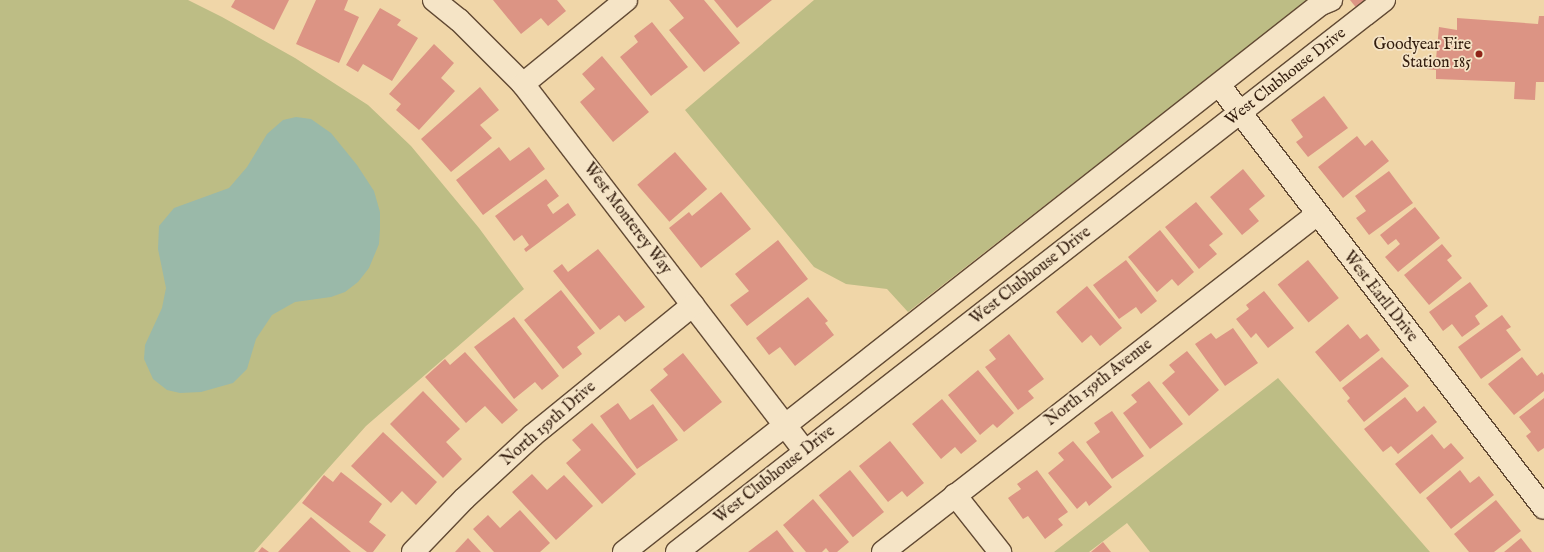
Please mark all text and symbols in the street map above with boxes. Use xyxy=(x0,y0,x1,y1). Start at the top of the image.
street label: West Clubhouse Drive xyxy=(1222,24,1350,130)
place label: Goodyear Fire Station 185 xyxy=(1374,35,1471,73)
marker: Goodyear Fire Station 185 xyxy=(1474,49,1484,59)
street label: West Monterey Way xyxy=(579,159,675,279)
street label: West Clubhouse Drive xyxy=(967,223,1095,329)
street label: West Earll Drive xyxy=(1339,248,1421,346)
street label: North 159th Avenue xyxy=(1042,335,1156,431)
street label: North 159th Drive xyxy=(498,378,600,470)
street label: West Clubhouse Drive xyxy=(711,422,839,528)

